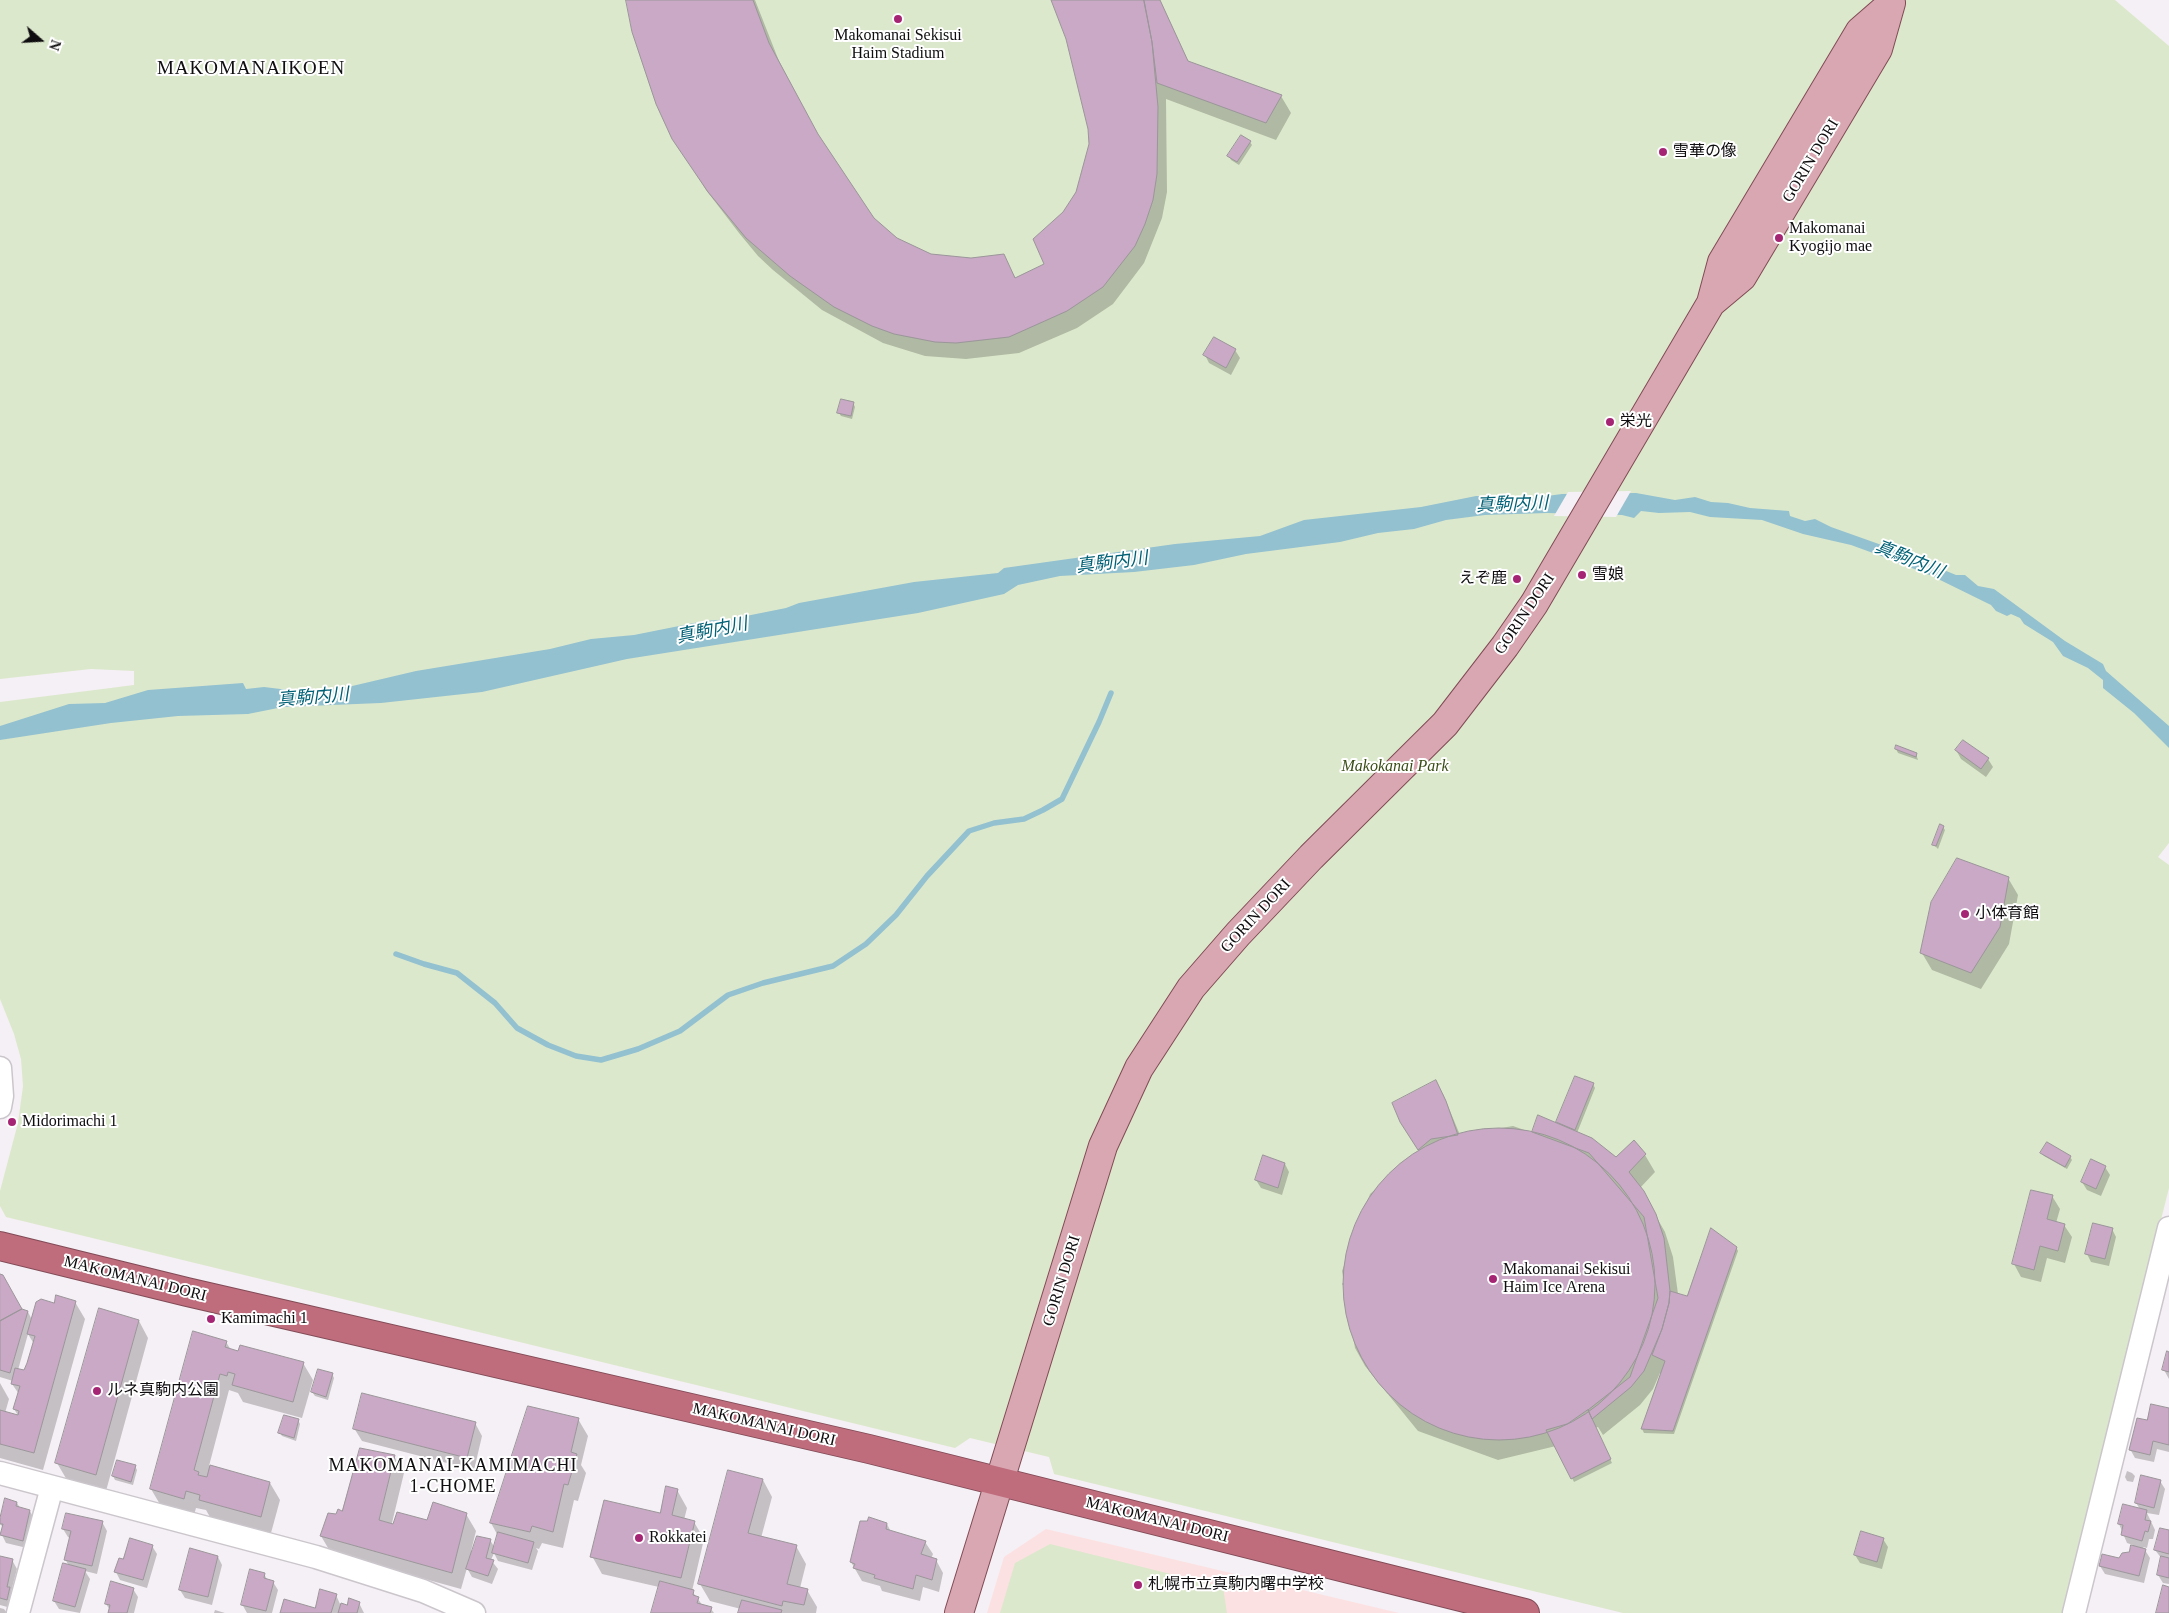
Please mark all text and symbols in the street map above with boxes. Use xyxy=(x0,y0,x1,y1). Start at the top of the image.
marker: Makomanai Sekisui Haim Stadium xyxy=(892,13,904,25)
north arrow xyxy=(15,15,65,65)
place label: Makomanai Sekisui Haim Stadium xyxy=(834,26,962,64)
text: N xyxy=(46,38,63,52)
district label: MAKOMANAIKOEN xyxy=(155,58,347,80)
street label: GORIN DORI xyxy=(1779,116,1843,206)
place label: 雪華の像 xyxy=(1673,142,1737,162)
marker: 雪華の像 xyxy=(1657,146,1669,158)
place label: Makomanai Kyogijo mae xyxy=(1789,219,1872,257)
marker: Makomanai Kyogijo mae xyxy=(1773,232,1785,244)
place label: 栄光 xyxy=(1620,412,1652,432)
marker: 栄光 xyxy=(1604,416,1616,428)
water label: 真駒内川 xyxy=(1476,493,1548,517)
water label: 真駒内川 xyxy=(1872,537,1946,583)
water label: 真駒内川 xyxy=(1075,548,1149,578)
place label: 雪娘 xyxy=(1592,565,1624,585)
place label: えぞ鹿 xyxy=(1459,569,1507,589)
marker: 雪娘 xyxy=(1576,569,1588,581)
street label: GORIN DORI xyxy=(1491,570,1559,658)
marker: えぞ鹿 xyxy=(1511,573,1523,585)
water label: 真駒内川 xyxy=(675,614,749,648)
water label: 真駒内川 xyxy=(276,684,350,712)
park label: Makokanai Park xyxy=(1341,757,1449,777)
street label: GORIN DORI xyxy=(1217,875,1295,957)
place label: 小体育館 xyxy=(1975,904,2039,924)
marker: 小体育館 xyxy=(1959,908,1971,920)
place label: Midorimachi 1 xyxy=(22,1112,118,1132)
marker: Midorimachi 1 xyxy=(6,1116,18,1128)
street label: GORIN DORI xyxy=(1039,1233,1085,1329)
street label: MAKOMANAI DORI xyxy=(62,1252,208,1306)
place label: Makomanai Sekisui Haim Ice Arena xyxy=(1503,1260,1631,1298)
marker: Makomanai Sekisui Haim Ice Arena xyxy=(1487,1273,1499,1285)
place label: Kamimachi 1 xyxy=(221,1309,308,1329)
marker: Kamimachi 1 xyxy=(205,1313,217,1325)
place label: ルネ真駒内公園 xyxy=(107,1381,219,1401)
marker: ルネ真駒内公園 xyxy=(91,1385,103,1397)
street label: MAKOMANAI DORI xyxy=(691,1399,837,1451)
district label: MAKOMANAI-KAMIMACHI 1-CHOME xyxy=(326,1455,580,1498)
street label: MAKOMANAI DORI xyxy=(1084,1493,1230,1547)
place label: Rokkatei xyxy=(649,1528,707,1548)
marker: Rokkatei xyxy=(633,1532,645,1544)
place label: 札幌市立真駒内曙中学校 xyxy=(1148,1575,1324,1595)
marker: 札幌市立真駒内曙中学校 xyxy=(1132,1579,1144,1591)

